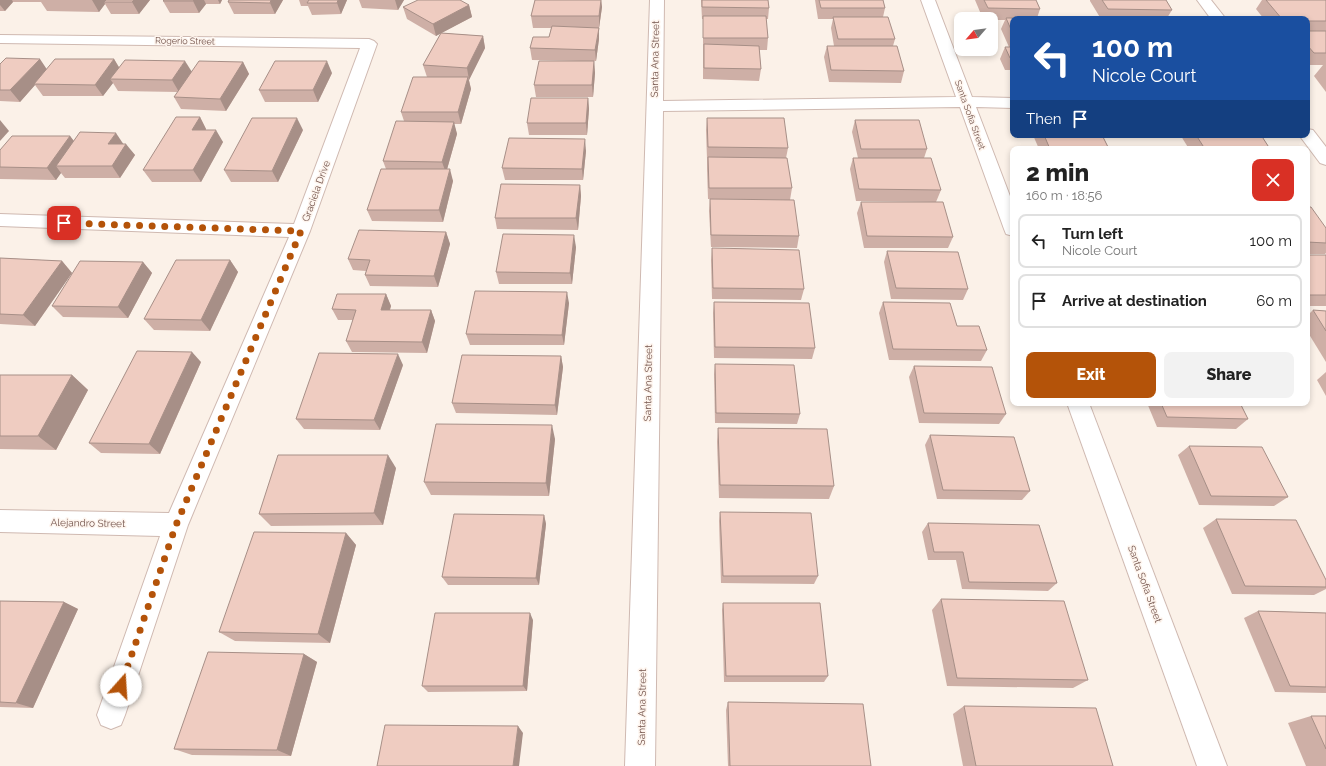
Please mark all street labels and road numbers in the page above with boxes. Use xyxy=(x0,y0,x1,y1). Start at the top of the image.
street label: Santa Ana Street xyxy=(649,20,661,97)
street label: Rogerio Street xyxy=(155,35,215,47)
street label: Santa Sofia Street xyxy=(953,79,987,151)
street label: Graciela Drive xyxy=(300,159,332,223)
street label: Santa Ana Street xyxy=(642,344,654,421)
street label: Alejandro Street xyxy=(51,517,126,529)
street label: Santa Sofia Street xyxy=(1126,544,1164,625)
street label: Santa Ana Street xyxy=(636,668,648,745)

